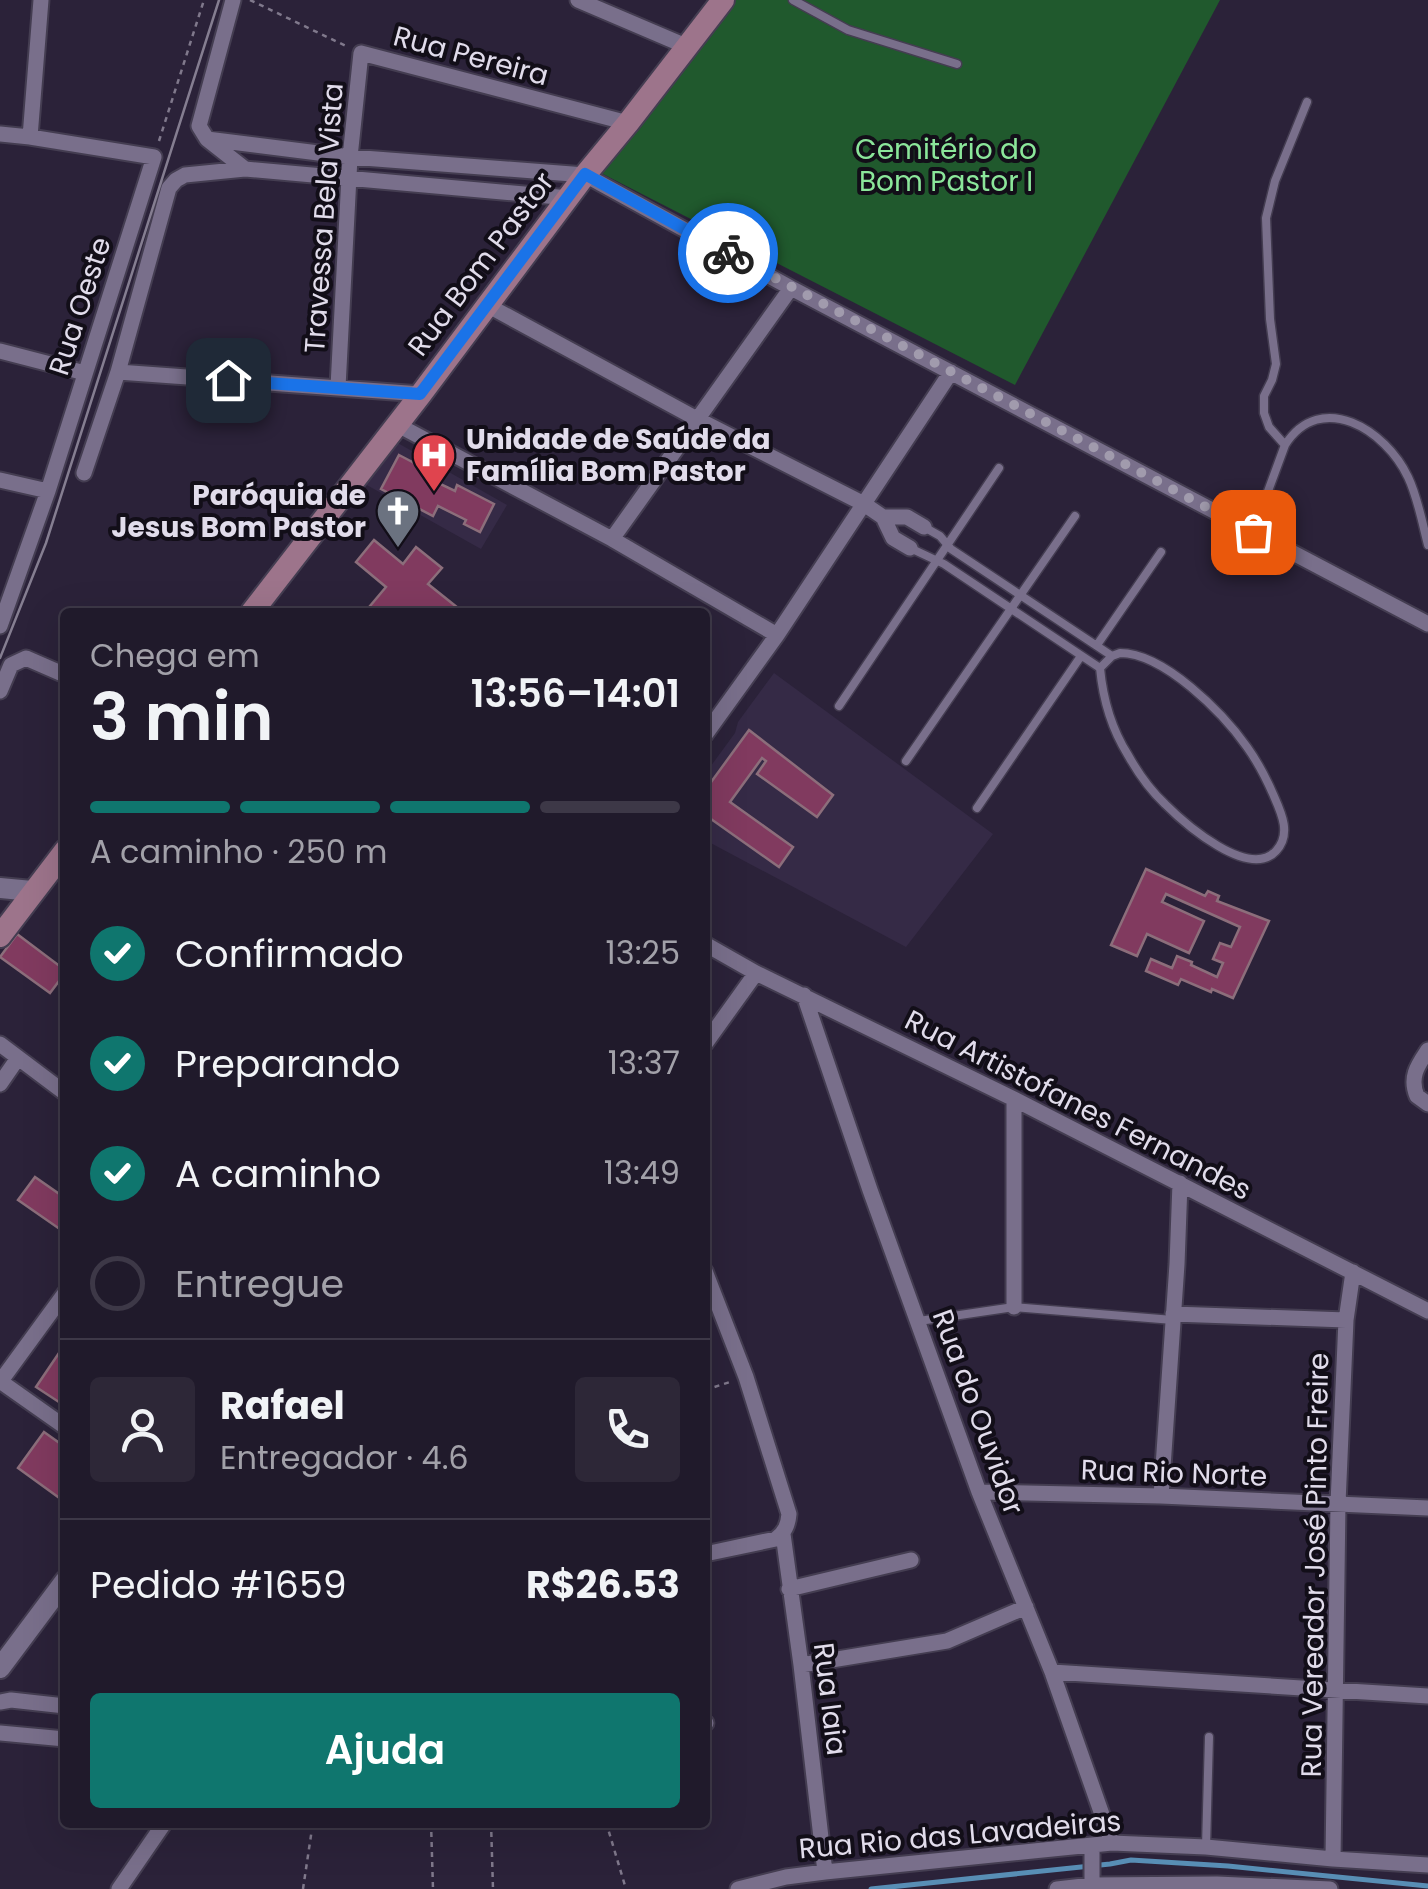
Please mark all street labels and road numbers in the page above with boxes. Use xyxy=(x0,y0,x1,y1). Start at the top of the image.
street label: Rua Pereira xyxy=(389,17,553,95)
street label: Travessa Bela Vista xyxy=(295,82,353,354)
street label: Rua Bom Pastor xyxy=(399,164,563,364)
street label: Rua Oeste xyxy=(39,232,121,380)
street label: Rua Artistofanes Fernandes xyxy=(898,1001,1258,1209)
street label: Rua do Ouvidor xyxy=(923,1304,1033,1520)
street label: Rua Vereador José Pinto Freire xyxy=(1292,1352,1338,1778)
street label: Rua Rio Norte xyxy=(1080,1450,1268,1496)
street label: Rua Iaia xyxy=(804,1641,856,1757)
street label: Rua Rio das Lavadeiras xyxy=(797,1801,1123,1869)

